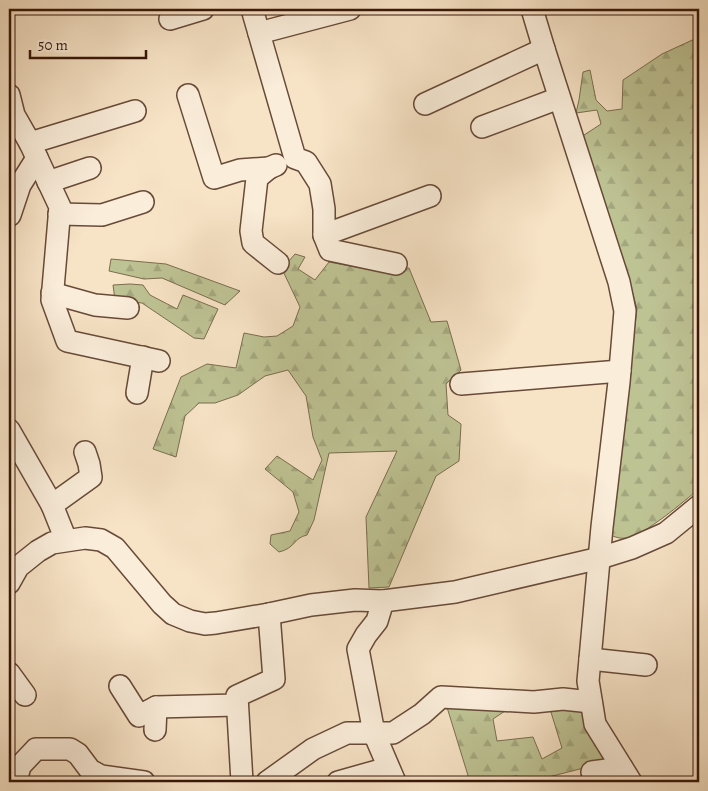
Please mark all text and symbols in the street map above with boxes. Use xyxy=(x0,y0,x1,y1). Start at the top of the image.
scale bar xyxy=(30,28,146,60)
text: 50 m xyxy=(38,35,68,55)

